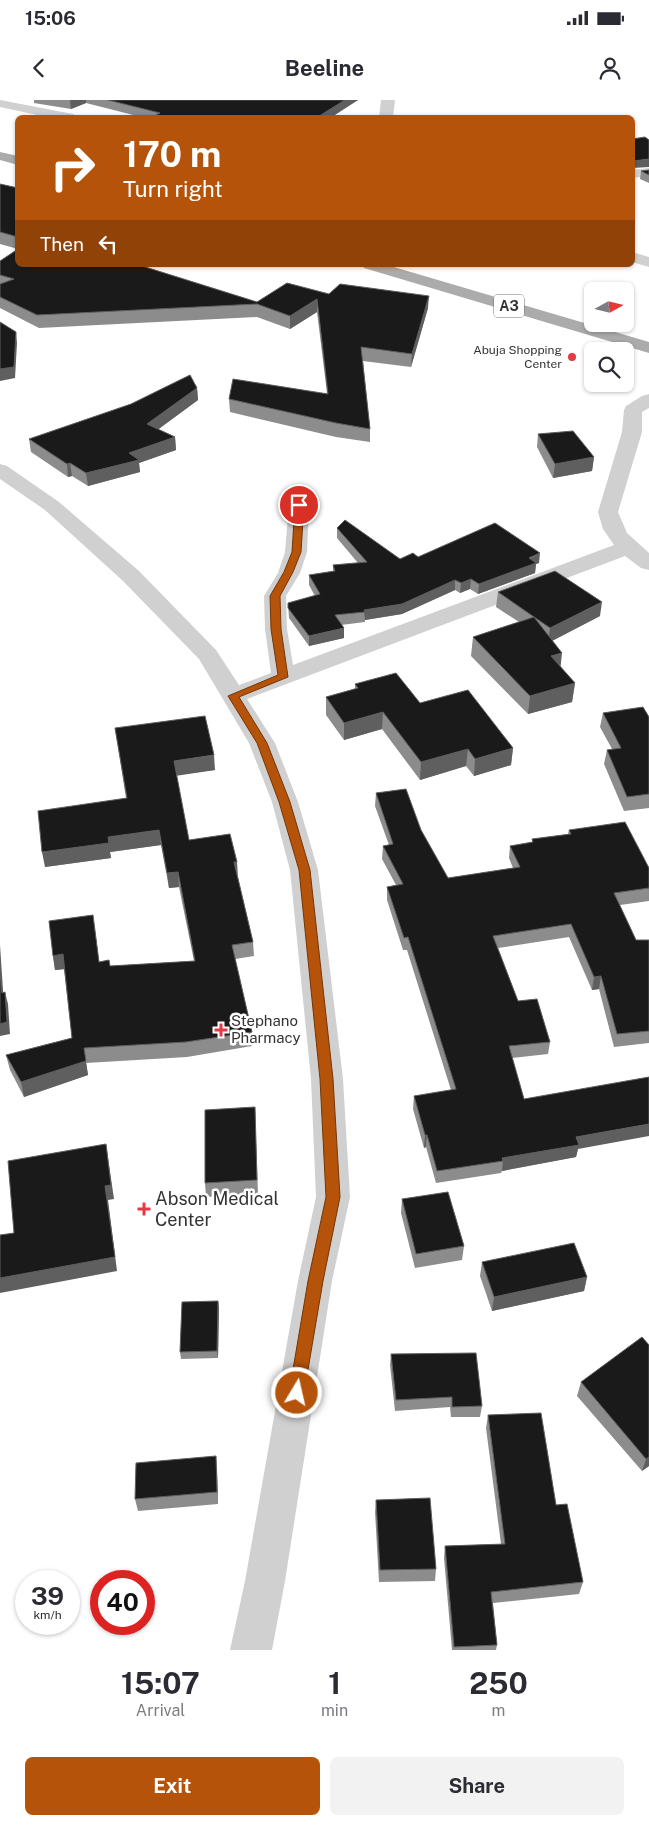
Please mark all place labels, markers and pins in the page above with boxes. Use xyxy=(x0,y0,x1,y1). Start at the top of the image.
place label: Abuja Shopping Center xyxy=(473,343,562,371)
marker: Abuja Shopping Center xyxy=(566,351,578,363)
pin xyxy=(278,484,320,526)
place label: Stephano Pharmacy xyxy=(231,1012,301,1046)
marker: Stephano Pharmacy xyxy=(215,1024,227,1036)
place label: Abson Medical Center xyxy=(155,1188,279,1230)
marker: Abson Medical Center xyxy=(137,1202,151,1216)

